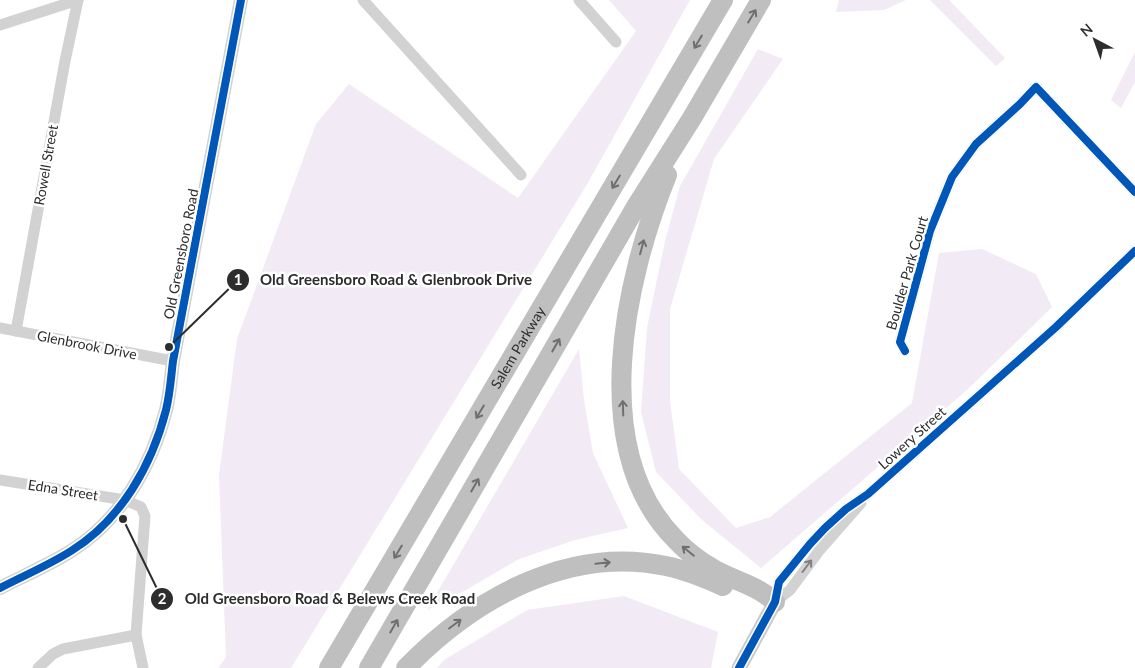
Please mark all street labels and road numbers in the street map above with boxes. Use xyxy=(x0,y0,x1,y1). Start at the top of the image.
street label: Rowell Street xyxy=(30,123,61,207)
street label: Old Greensboro Road xyxy=(160,187,201,321)
street label: Boulder Park Court xyxy=(882,214,931,332)
street label: Salem Parkway xyxy=(487,302,549,392)
street label: Glenbrook Drive xyxy=(36,327,138,363)
street label: Lowery Street xyxy=(874,403,949,472)
street label: Edna Street xyxy=(27,476,99,503)

